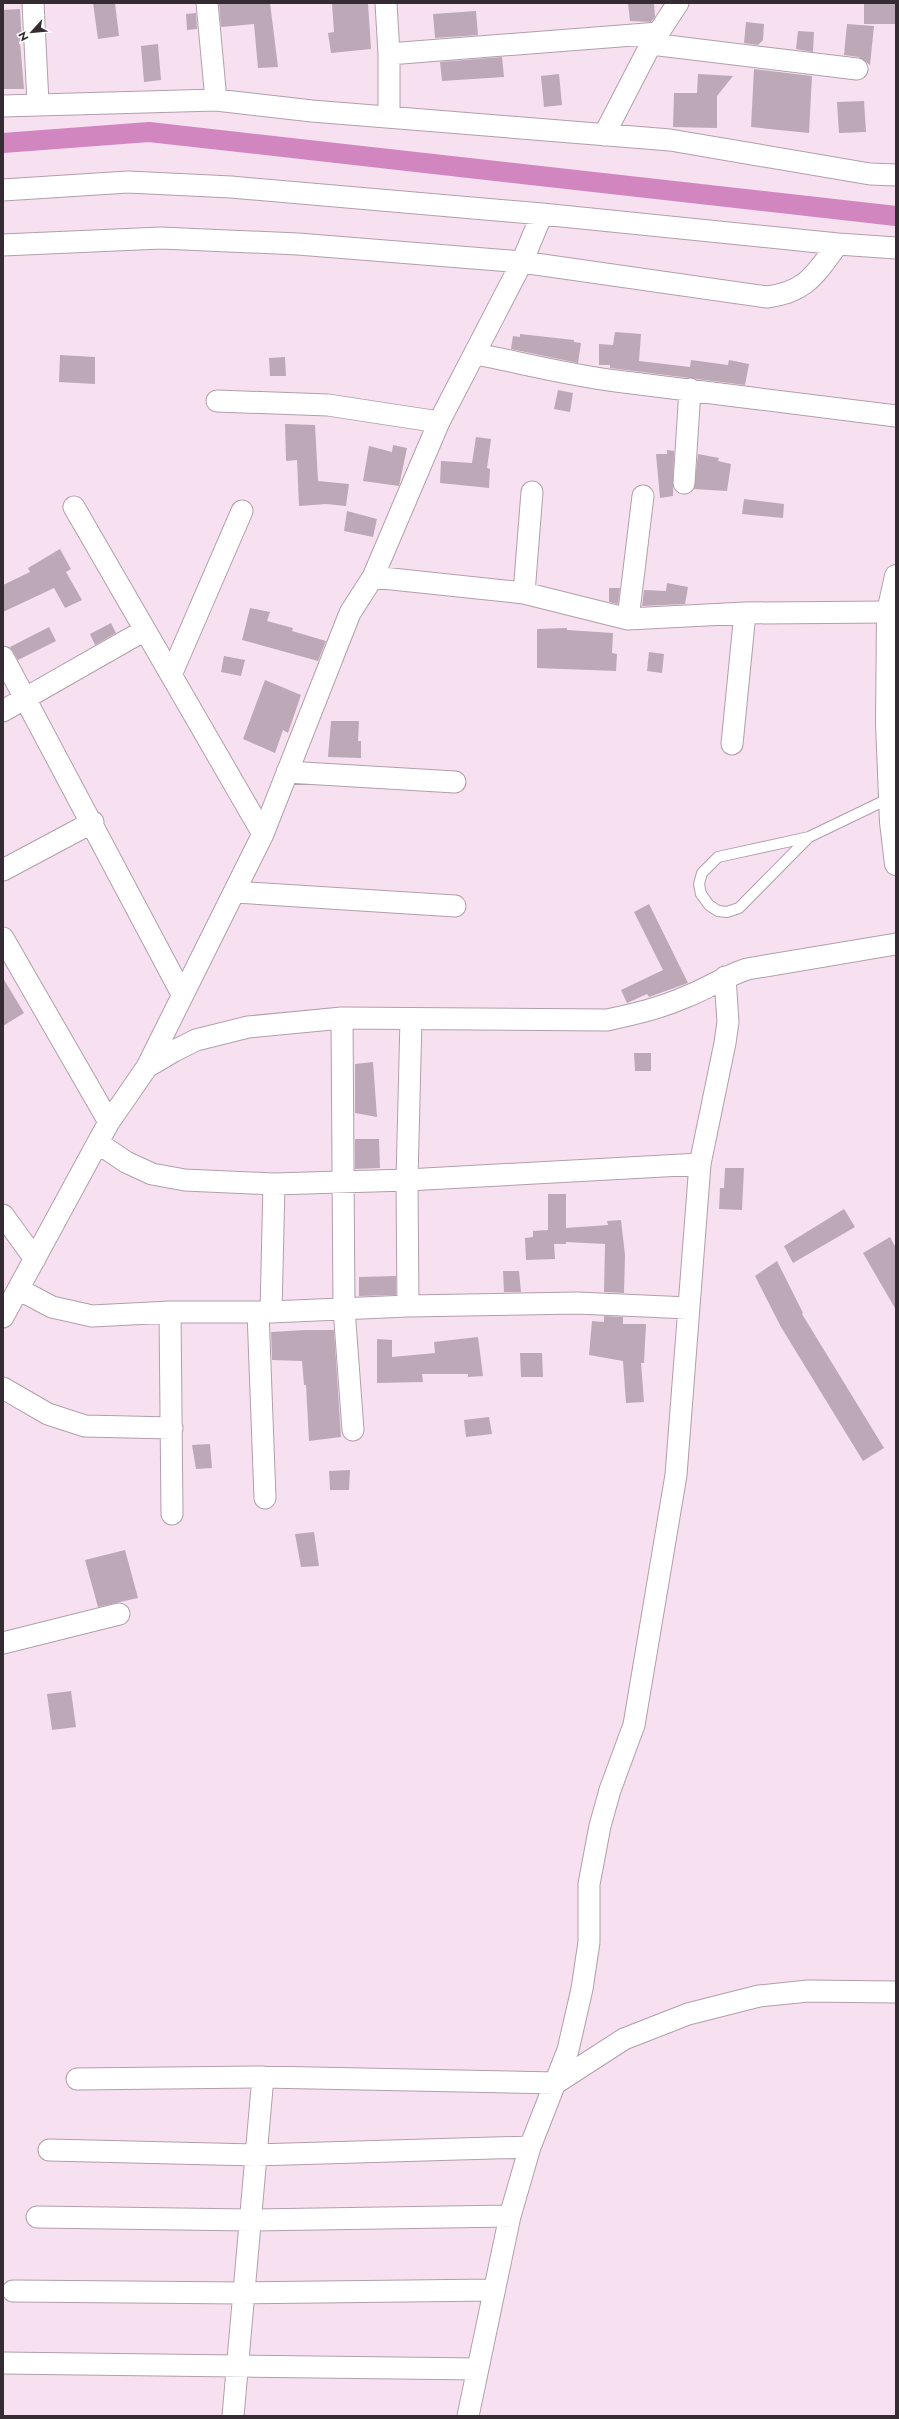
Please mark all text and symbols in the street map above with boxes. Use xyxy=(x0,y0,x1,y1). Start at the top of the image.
north arrow xyxy=(12,12,52,52)
text: N xyxy=(14,29,32,44)

